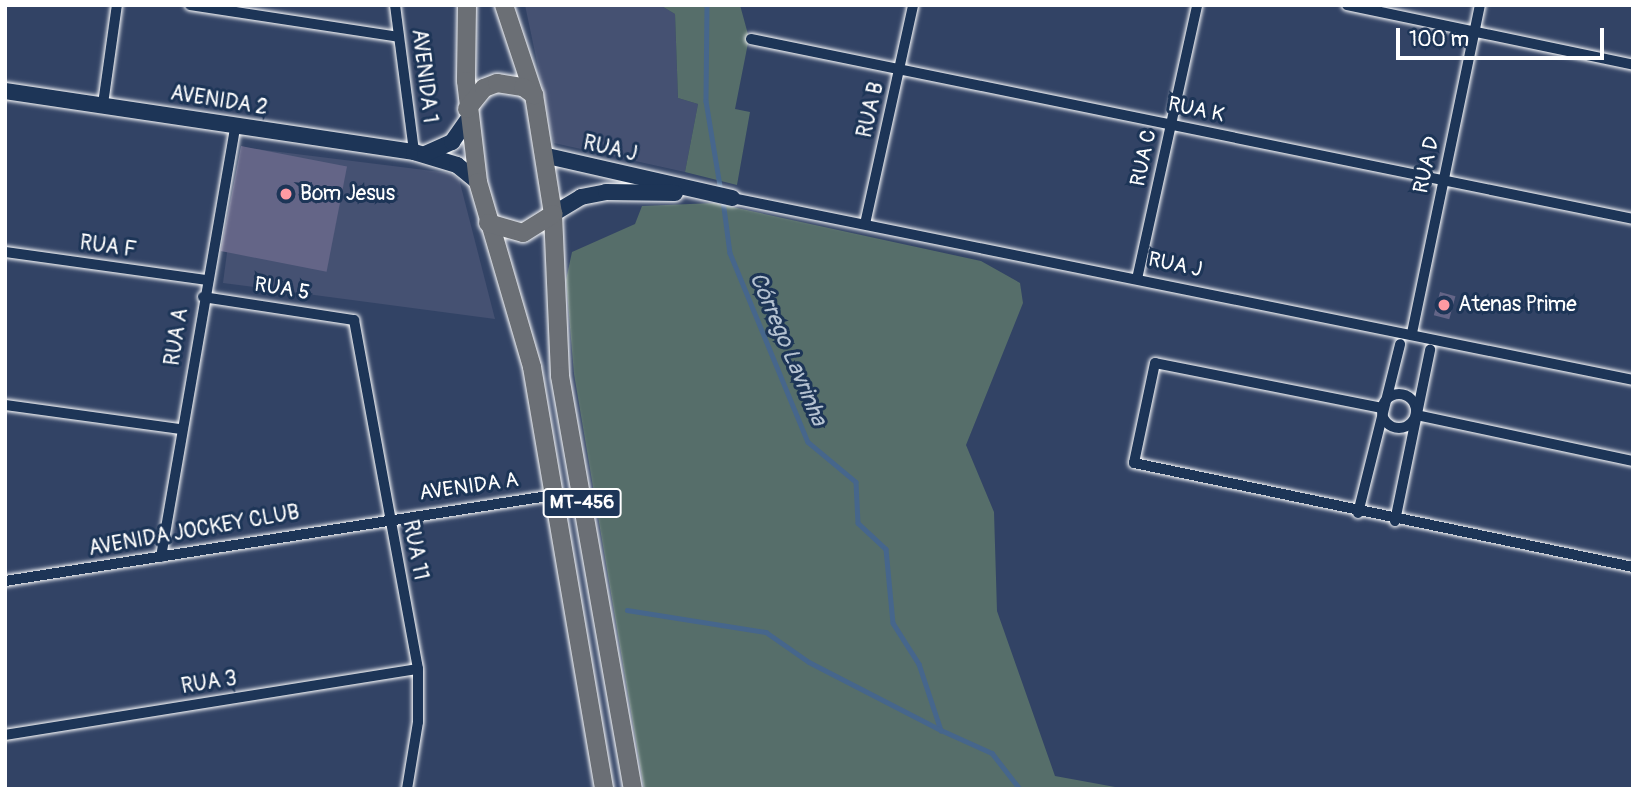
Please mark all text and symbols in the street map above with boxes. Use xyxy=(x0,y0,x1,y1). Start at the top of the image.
scale bar xyxy=(1400,14,1608,58)
text: 100 m xyxy=(1409,26,1469,53)
street label: AVENIDA 1 xyxy=(406,28,442,124)
street label: RUA B xyxy=(852,80,890,140)
street label: AVENIDA 2 xyxy=(169,81,269,121)
street label: RUA K xyxy=(1166,92,1226,128)
street label: RUA C xyxy=(1126,127,1162,189)
street label: RUA J xyxy=(581,131,639,167)
street label: RUA D xyxy=(1409,134,1445,196)
place label: Bom Jesus xyxy=(300,181,395,207)
marker: Bom Jesus xyxy=(278,186,294,202)
street label: RUA F xyxy=(78,231,138,263)
street label: RUA J xyxy=(1146,247,1204,283)
water label: Córrego Lavrinha xyxy=(743,268,833,430)
street label: RUA 5 xyxy=(253,272,311,306)
place label: Atenas Prime xyxy=(1458,292,1577,318)
marker: Atenas Prime xyxy=(1436,297,1452,313)
street label: RUA A xyxy=(160,306,194,368)
street label: AVENIDA A xyxy=(418,468,520,506)
road number: MT-456 xyxy=(542,488,622,518)
street label: AVENIDA JOCKEY CLUB xyxy=(87,500,301,562)
street label: RUA 11 xyxy=(397,518,433,582)
street label: RUA 3 xyxy=(179,666,239,700)

